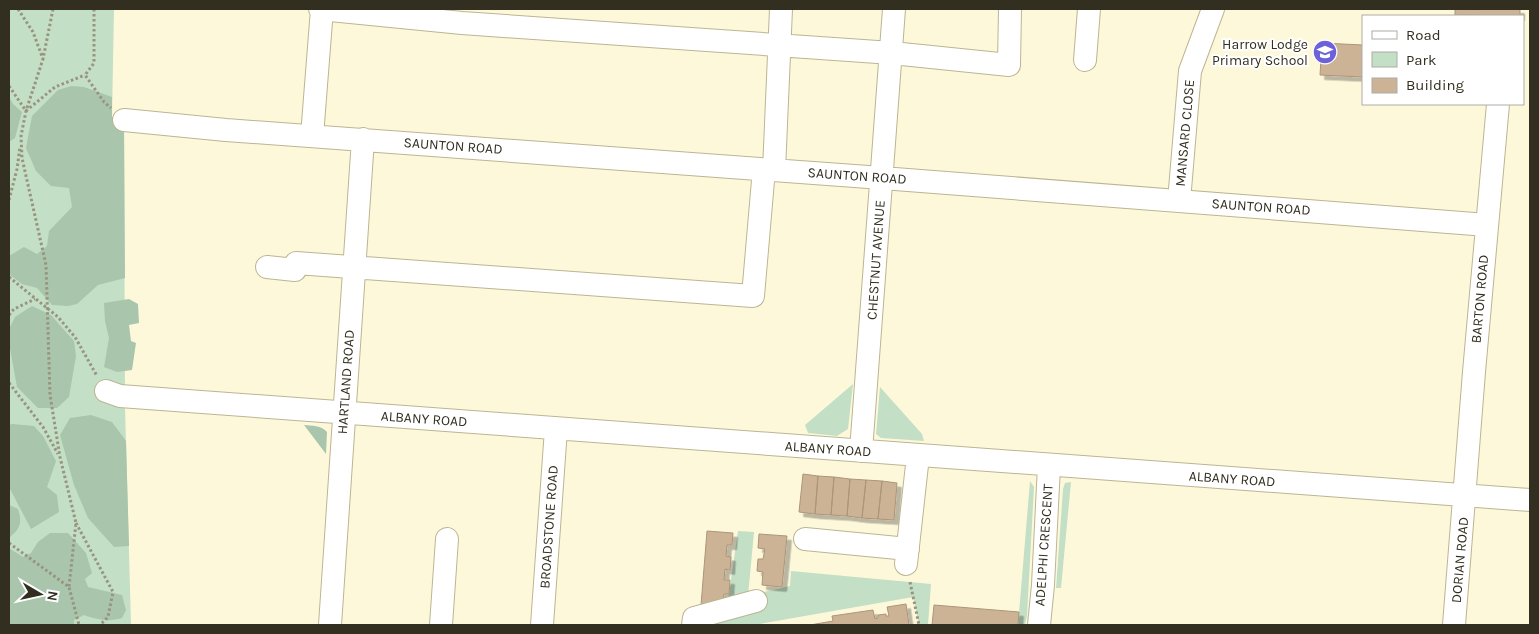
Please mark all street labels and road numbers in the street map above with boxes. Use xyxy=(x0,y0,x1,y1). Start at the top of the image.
street label: MANSARD CLOSE xyxy=(1172,79,1198,187)
street label: SAUNTON ROAD xyxy=(403,134,503,158)
street label: SAUNTON ROAD xyxy=(807,164,907,188)
street label: SAUNTON ROAD xyxy=(1211,195,1311,219)
street label: CHESTNUT AVENUE xyxy=(863,199,889,321)
street label: BARTON ROAD xyxy=(1468,254,1492,344)
street label: HARTLAND ROAD xyxy=(334,329,358,435)
street label: ALBANY ROAD xyxy=(380,407,468,431)
street label: ALBANY ROAD xyxy=(784,437,872,461)
street label: BROADSTONE ROAD xyxy=(536,465,562,589)
street label: ALBANY ROAD xyxy=(1188,467,1276,491)
street label: ADELPHI CRESCENT xyxy=(1031,483,1057,607)
street label: DORIAN ROAD xyxy=(1448,516,1472,604)

